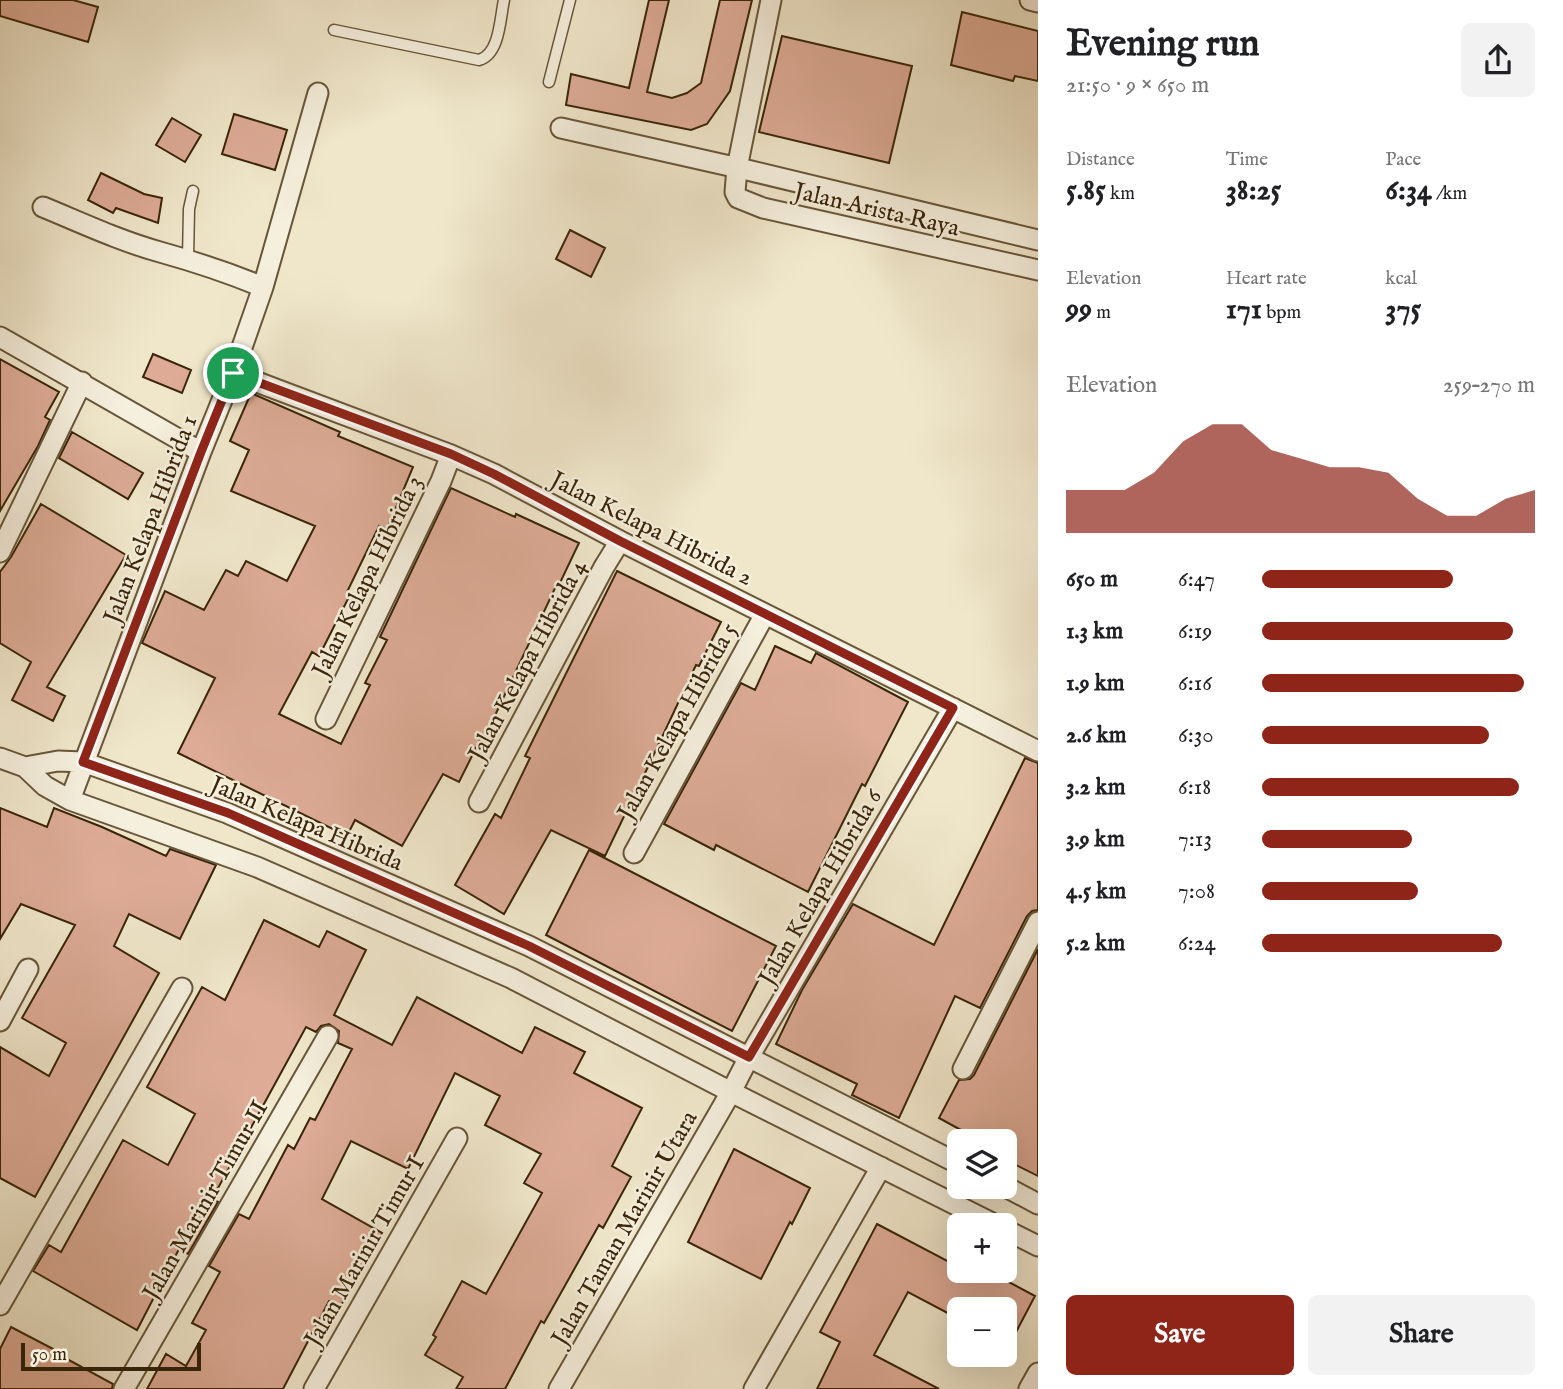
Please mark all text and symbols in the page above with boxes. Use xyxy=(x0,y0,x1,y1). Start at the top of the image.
text: Evening run xyxy=(1066,21,1260,69)
button: share xyxy=(1461,23,1535,97)
text: 21:50 · 9 × 650 m xyxy=(1066,71,1209,100)
text: Distance xyxy=(1066,148,1135,172)
text: Time xyxy=(1226,148,1268,172)
text: Pace xyxy=(1385,148,1421,172)
text: 5.85 xyxy=(1066,172,1106,210)
text: 38:25 xyxy=(1226,172,1281,210)
text: 6:34 xyxy=(1385,172,1432,210)
street label: Jalan Arista Raya xyxy=(788,176,963,245)
text: km xyxy=(1106,182,1135,206)
text: /km xyxy=(1432,182,1467,206)
text: Elevation xyxy=(1066,267,1141,291)
text: Heart rate xyxy=(1226,267,1307,291)
text: kcal xyxy=(1385,267,1417,291)
text: 99 xyxy=(1066,291,1092,329)
text: 171 xyxy=(1226,291,1262,329)
text: 375 xyxy=(1385,291,1421,329)
text: m xyxy=(1092,301,1111,325)
text: bpm xyxy=(1262,301,1301,325)
pin xyxy=(203,343,263,403)
icon: arrive xyxy=(214,354,252,392)
text: Elevation xyxy=(1066,371,1157,400)
text: 259–270 m xyxy=(1443,371,1535,400)
street label: Jalan Kelapa Hibrida 1 xyxy=(96,411,205,631)
street label: Jalan Kelapa Hibrida 2 xyxy=(542,464,758,594)
street label: Jalan Kelapa Hibrida 3 xyxy=(305,471,431,685)
street label: Jalan Kelapa Hibrida 4 xyxy=(461,555,595,769)
text: 650 m xyxy=(1066,565,1118,594)
text: 6:47 xyxy=(1178,565,1215,594)
text: 1.3 km xyxy=(1066,617,1123,646)
text: 6:19 xyxy=(1178,617,1212,646)
street label: Jalan Kelapa Hibrida 5 xyxy=(610,618,745,828)
text: 1.9 km xyxy=(1066,669,1125,698)
text: 6:16 xyxy=(1178,669,1212,698)
text: 2.6 km xyxy=(1066,721,1127,750)
text: 6:30 xyxy=(1178,721,1214,750)
street label: Jalan Kelapa Hibrida xyxy=(203,769,408,879)
text: 3.2 km xyxy=(1066,773,1125,802)
text: 6:18 xyxy=(1178,773,1211,802)
street label: Jalan Kelapa Hibrida 6 xyxy=(751,783,891,994)
text: 3.9 km xyxy=(1066,825,1125,854)
text: 7:13 xyxy=(1178,825,1212,854)
text: 4.5 km xyxy=(1066,877,1126,906)
text: 7:08 xyxy=(1178,877,1215,906)
text: 5.2 km xyxy=(1066,929,1125,958)
text: 6:24 xyxy=(1178,929,1216,958)
street label: Jalan Marinir Timur II xyxy=(135,1095,276,1309)
street label: Jalan Taman Marinir Utara xyxy=(544,1105,706,1354)
map controls xyxy=(947,1129,1017,1367)
button: layers xyxy=(947,1129,1017,1199)
street label: Jalan Marinir Timur I xyxy=(297,1151,432,1355)
button: + xyxy=(947,1213,1017,1283)
button: Save xyxy=(1066,1295,1294,1375)
button: Share xyxy=(1308,1295,1535,1375)
button: − xyxy=(947,1297,1017,1367)
scale bar xyxy=(21,1340,201,1372)
text: 50 m xyxy=(32,1343,67,1367)

